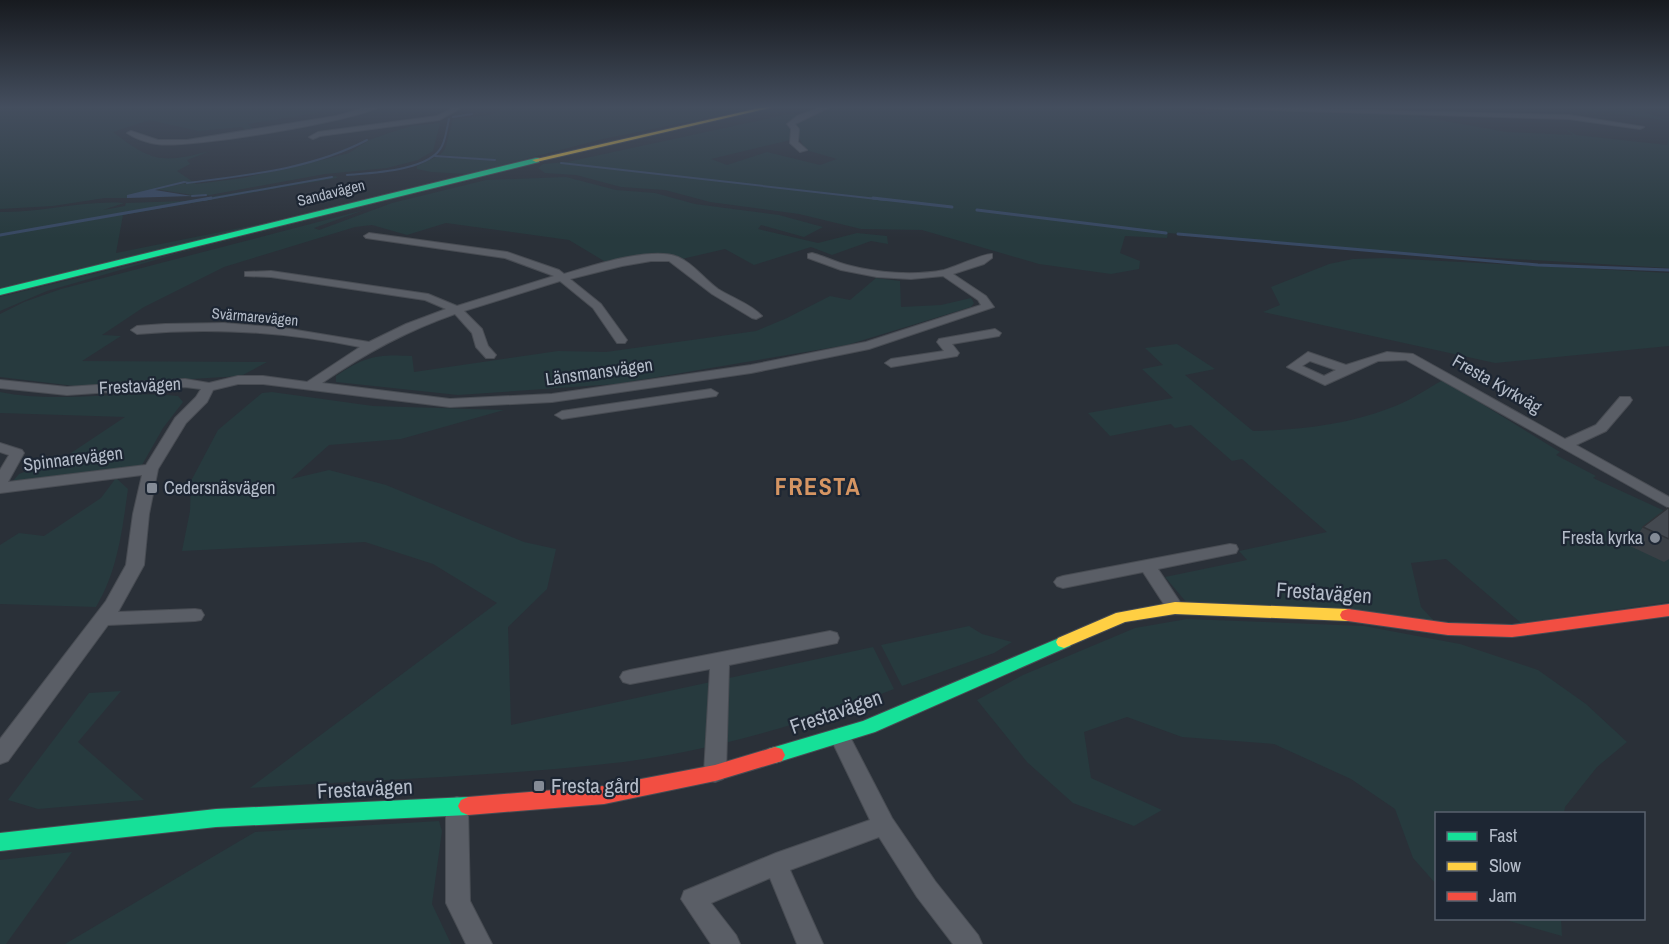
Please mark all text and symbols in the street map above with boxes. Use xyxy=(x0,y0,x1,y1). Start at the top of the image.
street label: Sandavägen xyxy=(295,174,367,211)
street label: Svärmarevägen xyxy=(211,302,299,331)
street label: Fresta Kyrkväg xyxy=(1448,348,1547,420)
street label: Länsmansvägen xyxy=(544,352,654,391)
street label: Frestavägen xyxy=(98,371,182,400)
street label: Spinnarevägen xyxy=(22,440,124,477)
district label: FRESTA xyxy=(775,470,861,502)
place label: Cedersnäsvägen xyxy=(164,475,276,500)
marker: Cedersnäsvägen xyxy=(145,481,159,495)
place label: Fresta kyrka xyxy=(1562,525,1643,550)
marker: Fresta kyrka xyxy=(1648,531,1662,545)
street label: Frestavägen xyxy=(1275,575,1373,610)
street label: Frestavägen xyxy=(786,682,886,741)
place label: Fresta gård xyxy=(551,771,639,800)
street label: Frestavägen xyxy=(316,772,414,805)
marker: Fresta gård xyxy=(532,779,546,793)
legend xyxy=(1435,812,1645,920)
text: Fast xyxy=(1489,823,1517,848)
text: Slow xyxy=(1489,853,1521,878)
text: Jam xyxy=(1489,883,1517,908)

